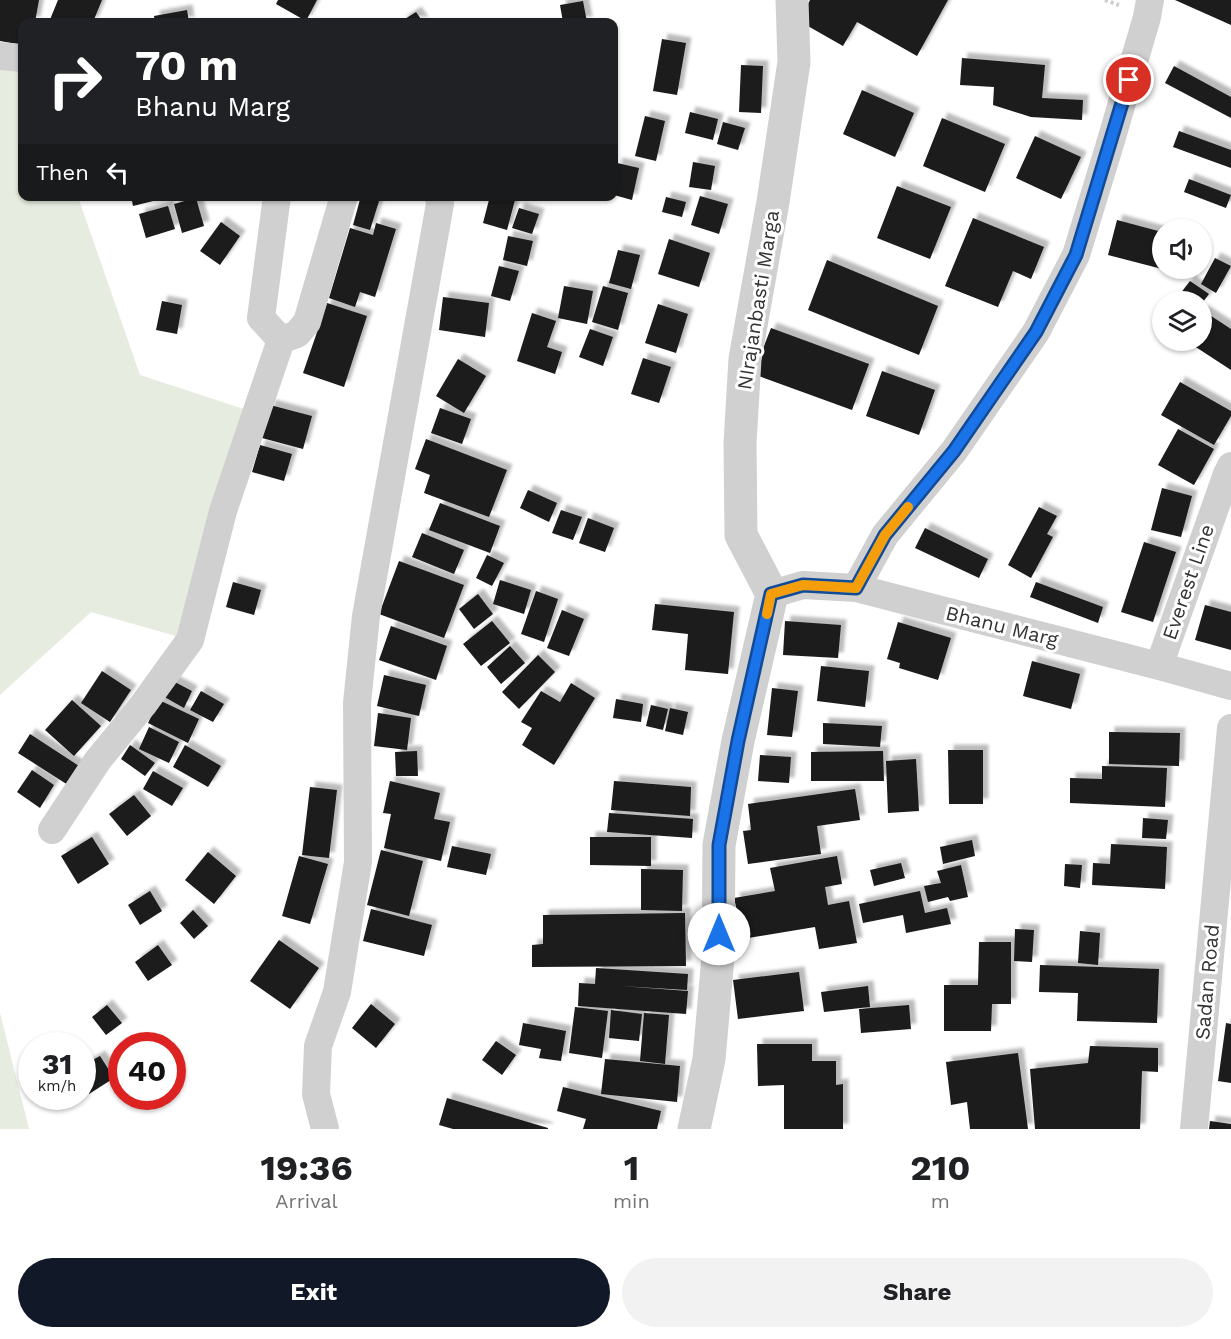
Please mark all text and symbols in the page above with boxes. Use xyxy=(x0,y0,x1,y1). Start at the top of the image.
text: 70 m xyxy=(135,41,238,90)
icon: right xyxy=(36,42,114,120)
pin xyxy=(1103,54,1154,105)
icon: arrive xyxy=(1112,63,1145,96)
text: Bhanu Marg xyxy=(135,91,290,123)
icon: left xyxy=(101,156,134,189)
text: Then xyxy=(36,160,89,185)
street label: NIrajanbasti Marga xyxy=(732,208,784,392)
map controls xyxy=(1152,219,1212,351)
button: sound xyxy=(1152,219,1212,279)
button: layers xyxy=(1152,291,1212,351)
street label: Everest Line xyxy=(1157,521,1219,643)
street label: Bhanu Marg xyxy=(943,600,1061,652)
position arrow xyxy=(687,902,751,966)
street label: Sadan Road xyxy=(1190,923,1224,1041)
speed limit sign: 40 xyxy=(108,1032,186,1110)
text: 31 xyxy=(42,1046,72,1081)
text: km/h xyxy=(38,1077,76,1095)
text: 19:36 xyxy=(260,1147,353,1189)
text: 1 xyxy=(624,1147,639,1189)
text: 210 xyxy=(910,1147,970,1189)
text: Arrival xyxy=(275,1189,338,1213)
text: min xyxy=(613,1189,650,1213)
text: m xyxy=(931,1189,950,1213)
button: Exit xyxy=(18,1258,610,1327)
button: Share xyxy=(622,1258,1213,1327)

